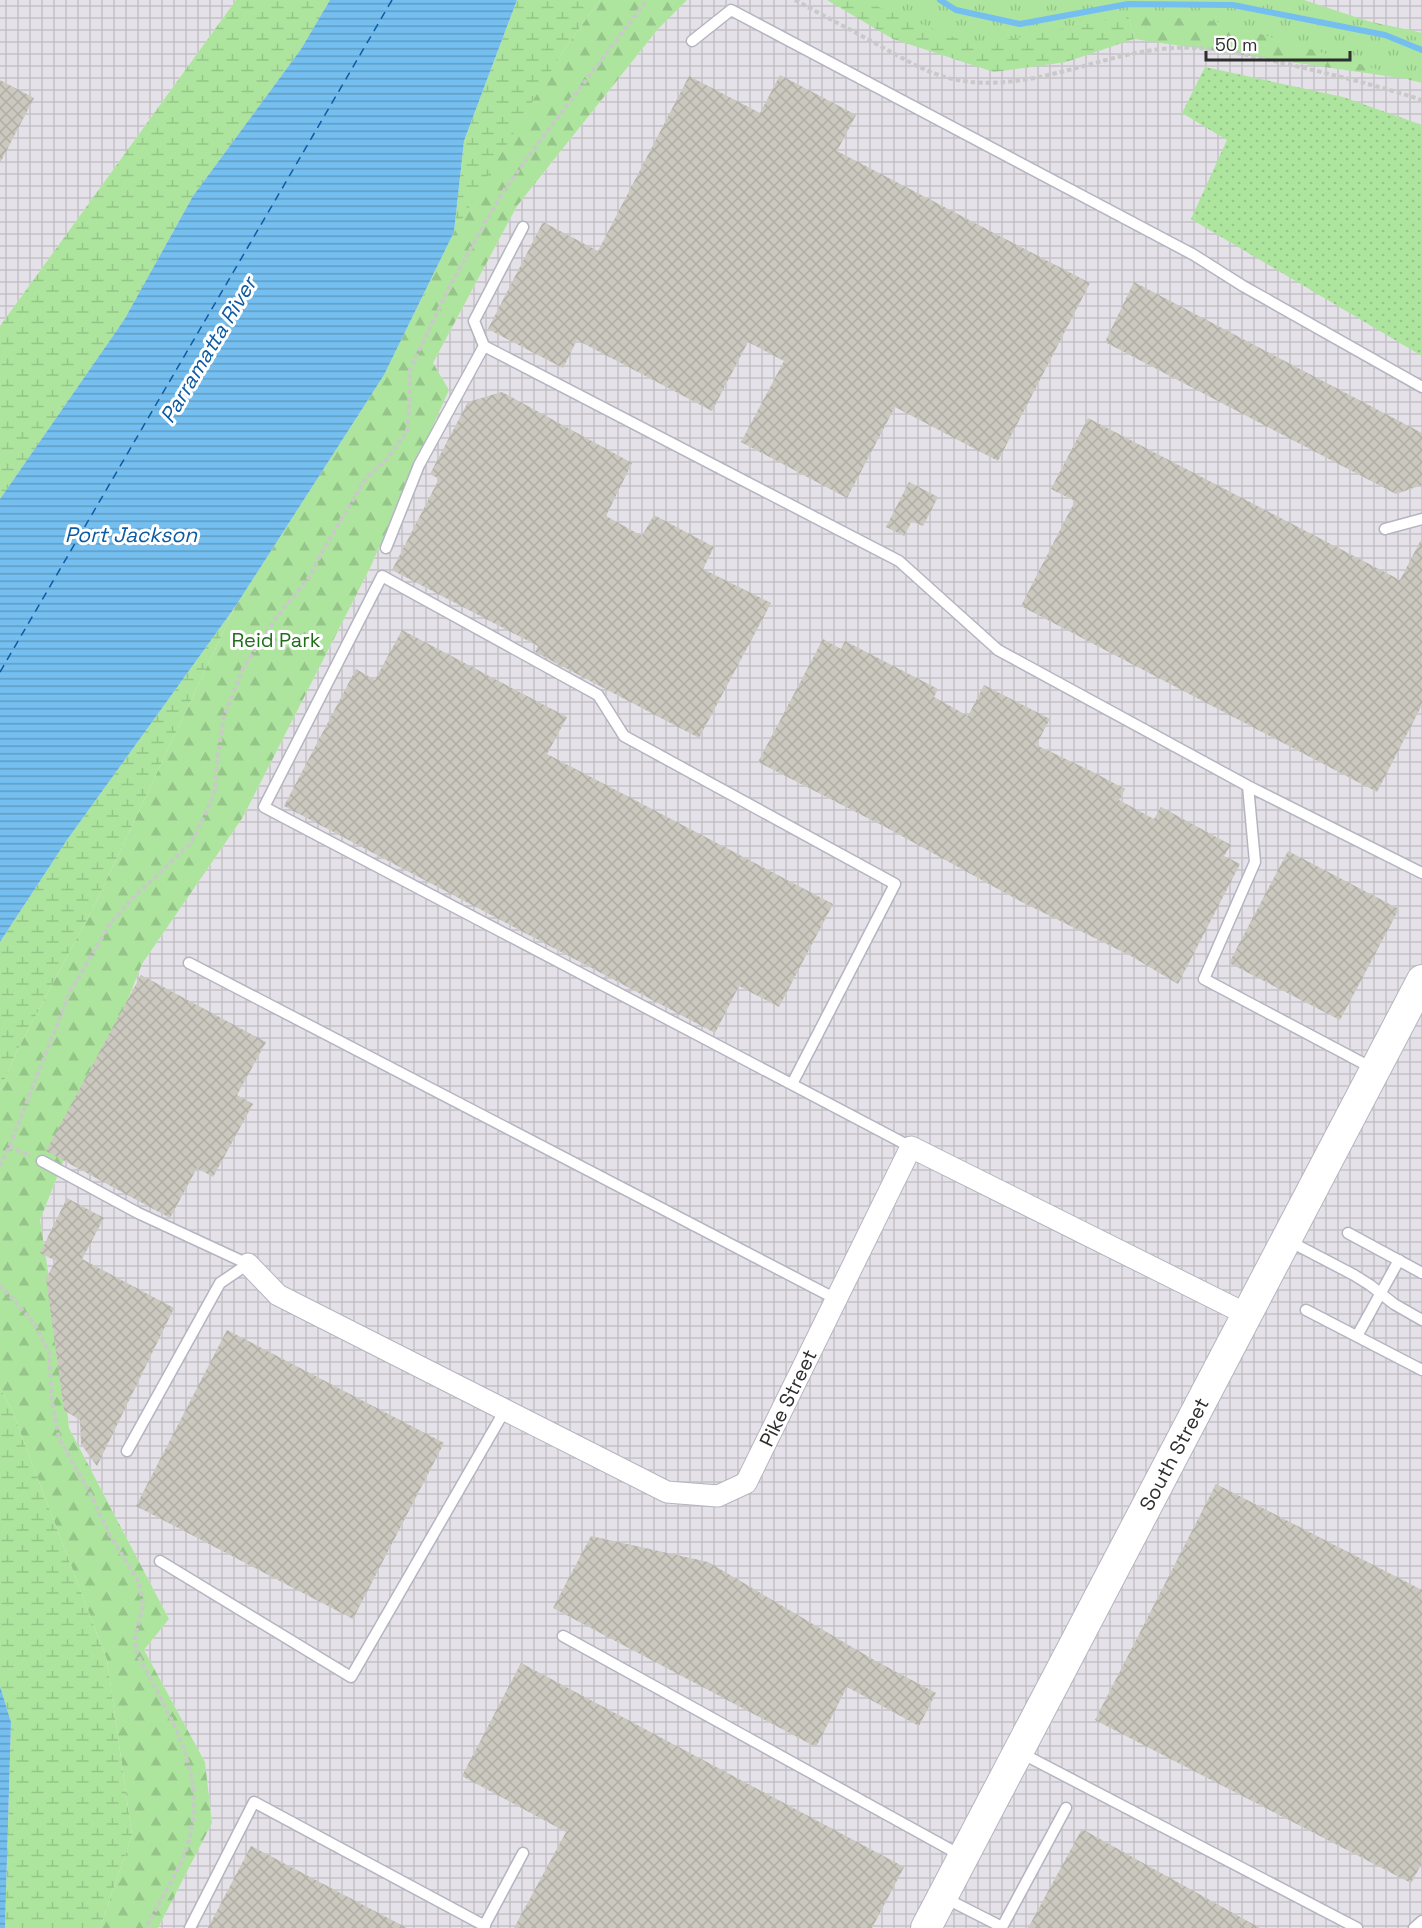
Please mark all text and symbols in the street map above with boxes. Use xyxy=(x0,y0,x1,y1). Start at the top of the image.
scale bar xyxy=(1206,24,1350,62)
text: 50 m xyxy=(1215,33,1257,56)
water label: Parramatta River xyxy=(154,270,263,428)
water label: Port Jackson xyxy=(65,521,198,548)
park label: Reid Park xyxy=(232,627,321,653)
street label: Pike Street xyxy=(753,1345,823,1451)
street label: South Street xyxy=(1133,1393,1215,1515)

